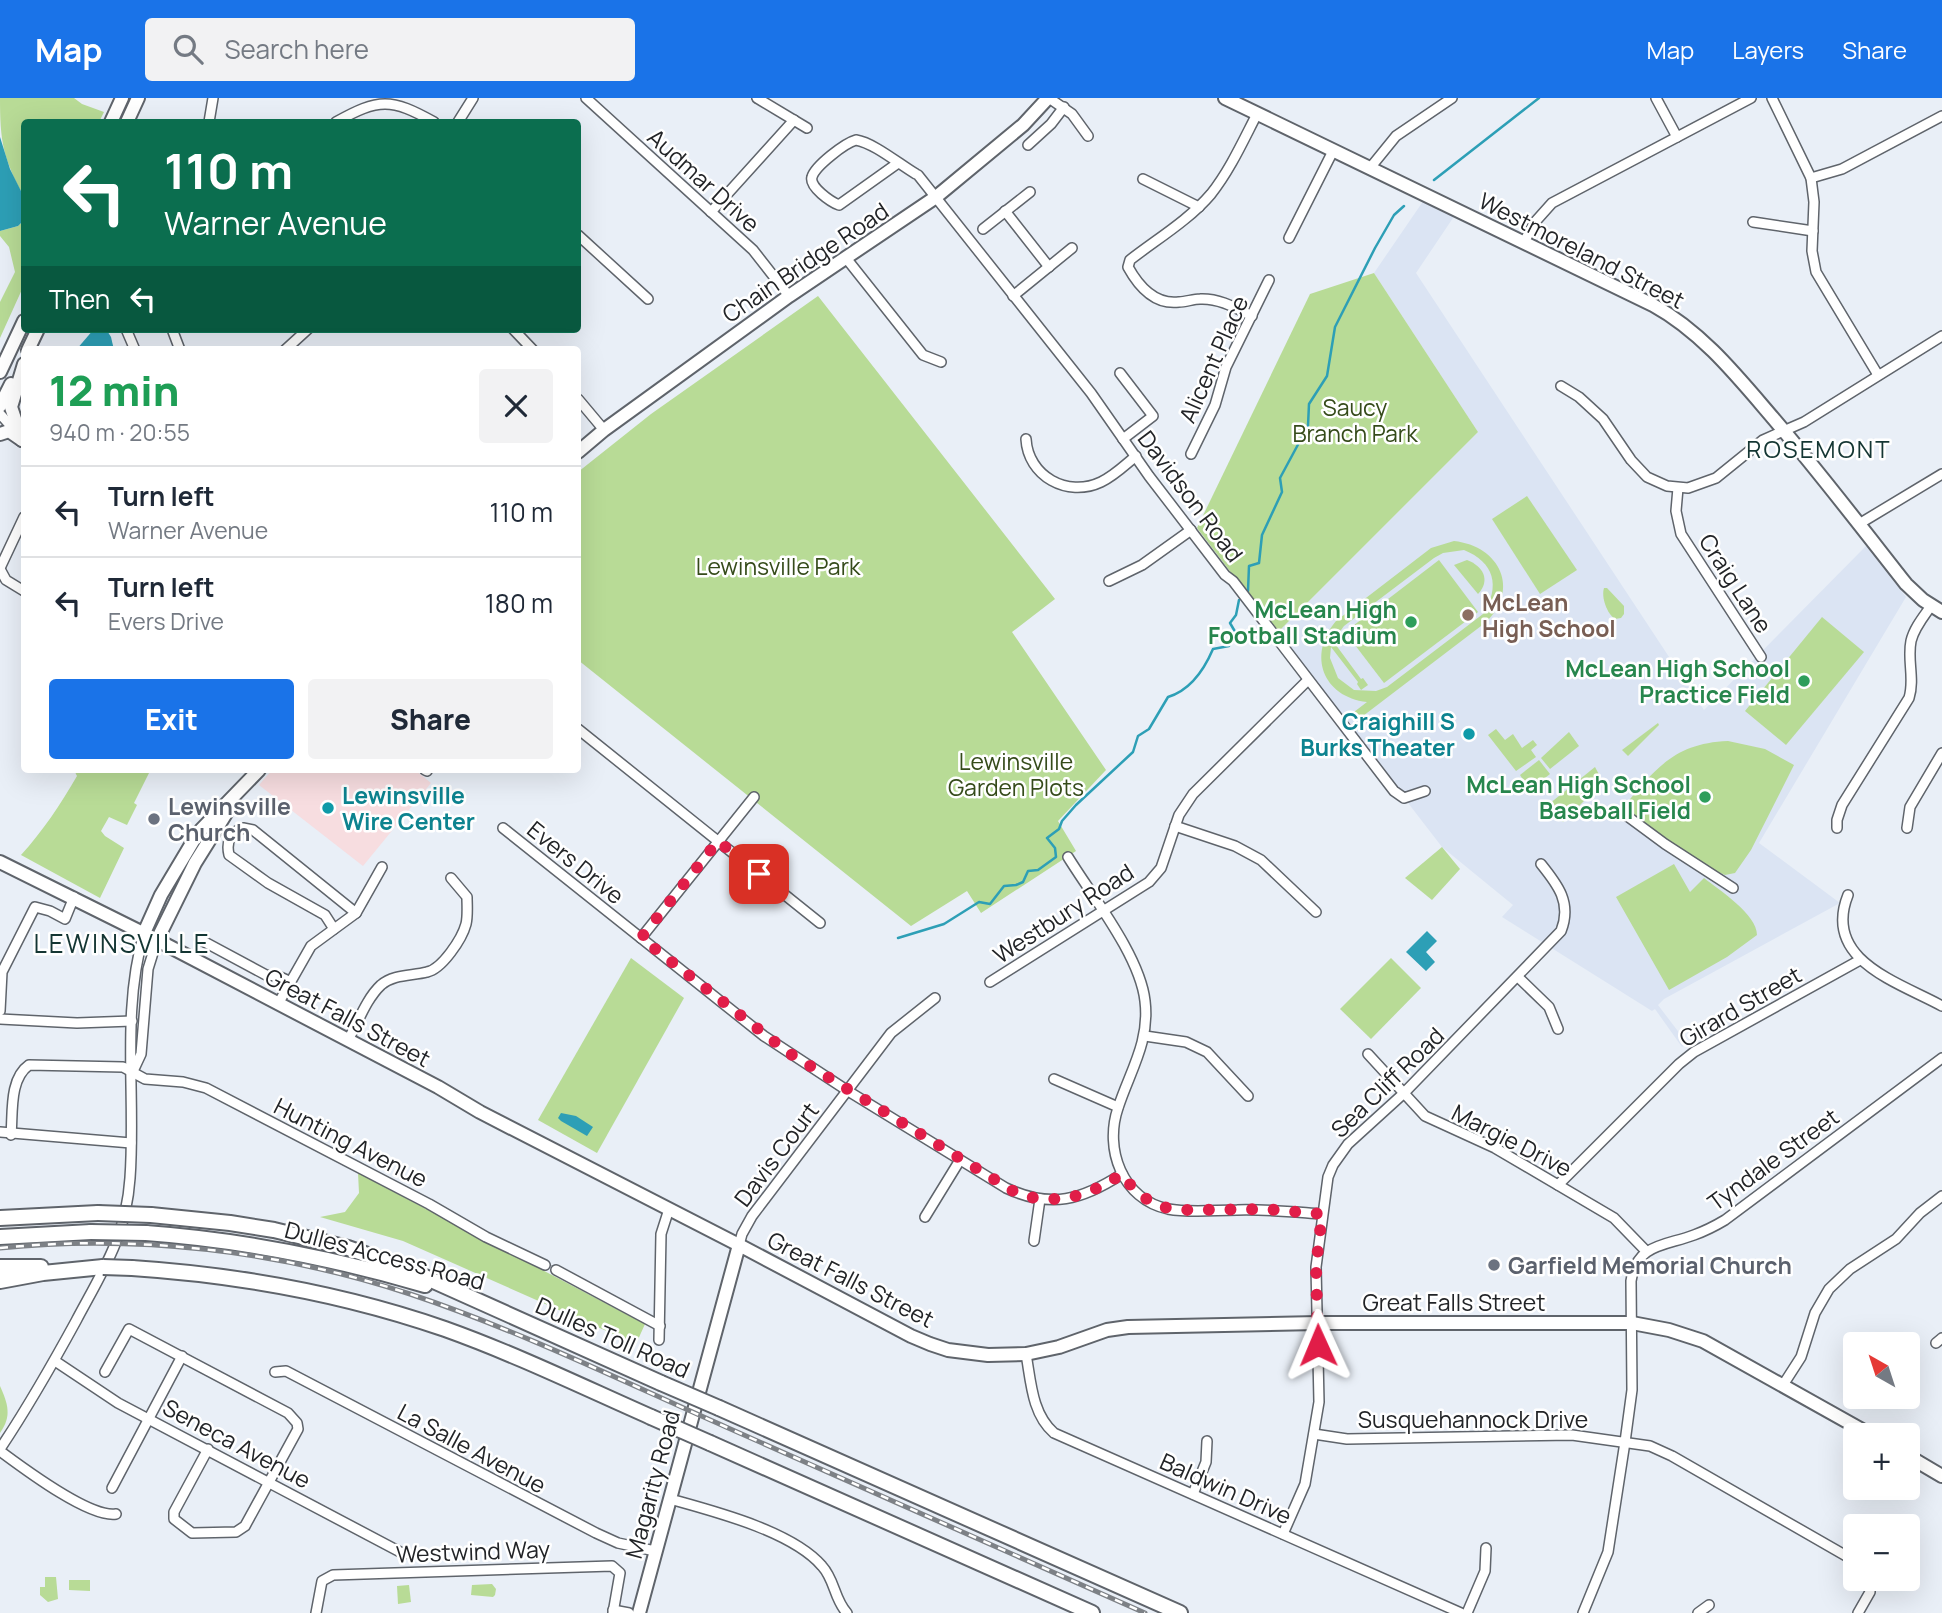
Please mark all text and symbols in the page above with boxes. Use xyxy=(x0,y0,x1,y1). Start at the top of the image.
search box xyxy=(145,18,635,81)
text: Map xyxy=(35,27,103,72)
icon: search xyxy=(169,30,207,68)
text: Search here xyxy=(225,31,369,67)
text: Map xyxy=(1647,33,1694,66)
text: Layers xyxy=(1732,33,1804,66)
text: Share xyxy=(1842,33,1907,66)
street label: Audmar Drive xyxy=(641,121,767,239)
text: 110 m xyxy=(164,137,293,204)
icon: left xyxy=(49,147,140,238)
street label: Westmoreland Street xyxy=(1474,184,1690,316)
street label: Chain Bridge Road xyxy=(716,194,894,330)
text: Warner Avenue xyxy=(164,201,387,245)
icon: left xyxy=(124,280,162,318)
text: Then xyxy=(49,281,110,317)
street label: Alicent Place xyxy=(1171,290,1255,428)
text: 12 min xyxy=(49,361,179,419)
button: close xyxy=(479,369,553,443)
park label: Saucy Branch Park xyxy=(1292,391,1418,449)
text: 940 m · 20:55 xyxy=(49,416,190,448)
street label: Davidson Road xyxy=(1131,424,1251,568)
district label: ROSEMONT xyxy=(1746,432,1892,465)
text: Turn left xyxy=(108,478,215,514)
icon: left xyxy=(49,493,87,531)
text: 110 m xyxy=(490,494,553,530)
text: Warner Avenue xyxy=(108,514,268,546)
street label: Craig Lane xyxy=(1692,527,1780,639)
park label: Lewinsville Park xyxy=(696,550,861,582)
text: Turn left xyxy=(108,569,215,605)
icon: left xyxy=(49,584,87,622)
text: 180 m xyxy=(485,585,553,621)
place label: McLean High School xyxy=(1482,586,1616,644)
place label: McLean High Football Stadium xyxy=(1208,593,1397,651)
text: Evers Drive xyxy=(108,605,224,637)
marker: McLean High School xyxy=(1460,607,1476,623)
marker: McLean High Football Stadium xyxy=(1403,614,1419,630)
place label: McLean High School Practice Field xyxy=(1565,652,1790,710)
marker: McLean High School Practice Field xyxy=(1796,673,1812,689)
button: Exit xyxy=(49,679,294,759)
button: Share xyxy=(308,679,553,759)
place label: Craighill S Burks Theater xyxy=(1300,705,1455,763)
marker: Craighill S Burks Theater xyxy=(1461,726,1477,742)
park label: Lewinsville Garden Plots xyxy=(948,745,1084,803)
place label: McLean High School Baseball Field xyxy=(1466,768,1691,826)
place label: Lewinsville Wire Center xyxy=(342,779,475,837)
marker: McLean High School Baseball Field xyxy=(1697,789,1713,805)
place label: Lewinsville Church xyxy=(168,790,291,848)
marker: Lewinsville Wire Center xyxy=(320,800,336,816)
marker: Lewinsville Church xyxy=(146,811,162,827)
street label: Evers Drive xyxy=(521,813,631,911)
pin xyxy=(729,844,789,904)
icon: arrive xyxy=(740,855,778,893)
street label: Westbury Road xyxy=(987,856,1139,970)
district label: LEWINSVILLE xyxy=(34,925,210,961)
street label: Girard Street xyxy=(1673,958,1807,1054)
street label: Great Falls Street xyxy=(260,960,436,1074)
street label: Sea Cliff Road xyxy=(1323,1020,1451,1144)
street label: Hunting Avenue xyxy=(269,1090,433,1194)
street label: Davis Court xyxy=(726,1095,826,1213)
street label: Margie Drive xyxy=(1446,1096,1578,1184)
street label: Tyndale Street xyxy=(1701,1100,1845,1218)
street label: Dulles Access Road xyxy=(281,1213,489,1297)
street label: Great Falls Street xyxy=(762,1223,940,1335)
place label: Garfield Memorial Church xyxy=(1508,1249,1792,1281)
marker: Garfield Memorial Church xyxy=(1486,1257,1502,1273)
street label: Great Falls Street xyxy=(1363,1286,1545,1318)
street label: Dulles Toll Road xyxy=(531,1289,695,1385)
position arrow xyxy=(1281,1308,1355,1382)
north arrow xyxy=(1843,1332,1920,1409)
map controls xyxy=(1843,1332,1920,1591)
street label: Seneca Avenue xyxy=(157,1391,317,1495)
street label: La Salle Avenue xyxy=(392,1395,552,1501)
street label: Susquehannock Drive xyxy=(1358,1403,1588,1435)
street label: Magarity Road xyxy=(617,1406,687,1562)
button: + xyxy=(1843,1423,1920,1500)
street label: Baldwin Drive xyxy=(1155,1445,1297,1531)
button: − xyxy=(1843,1514,1920,1591)
street label: Westwind Way xyxy=(395,1532,551,1570)

